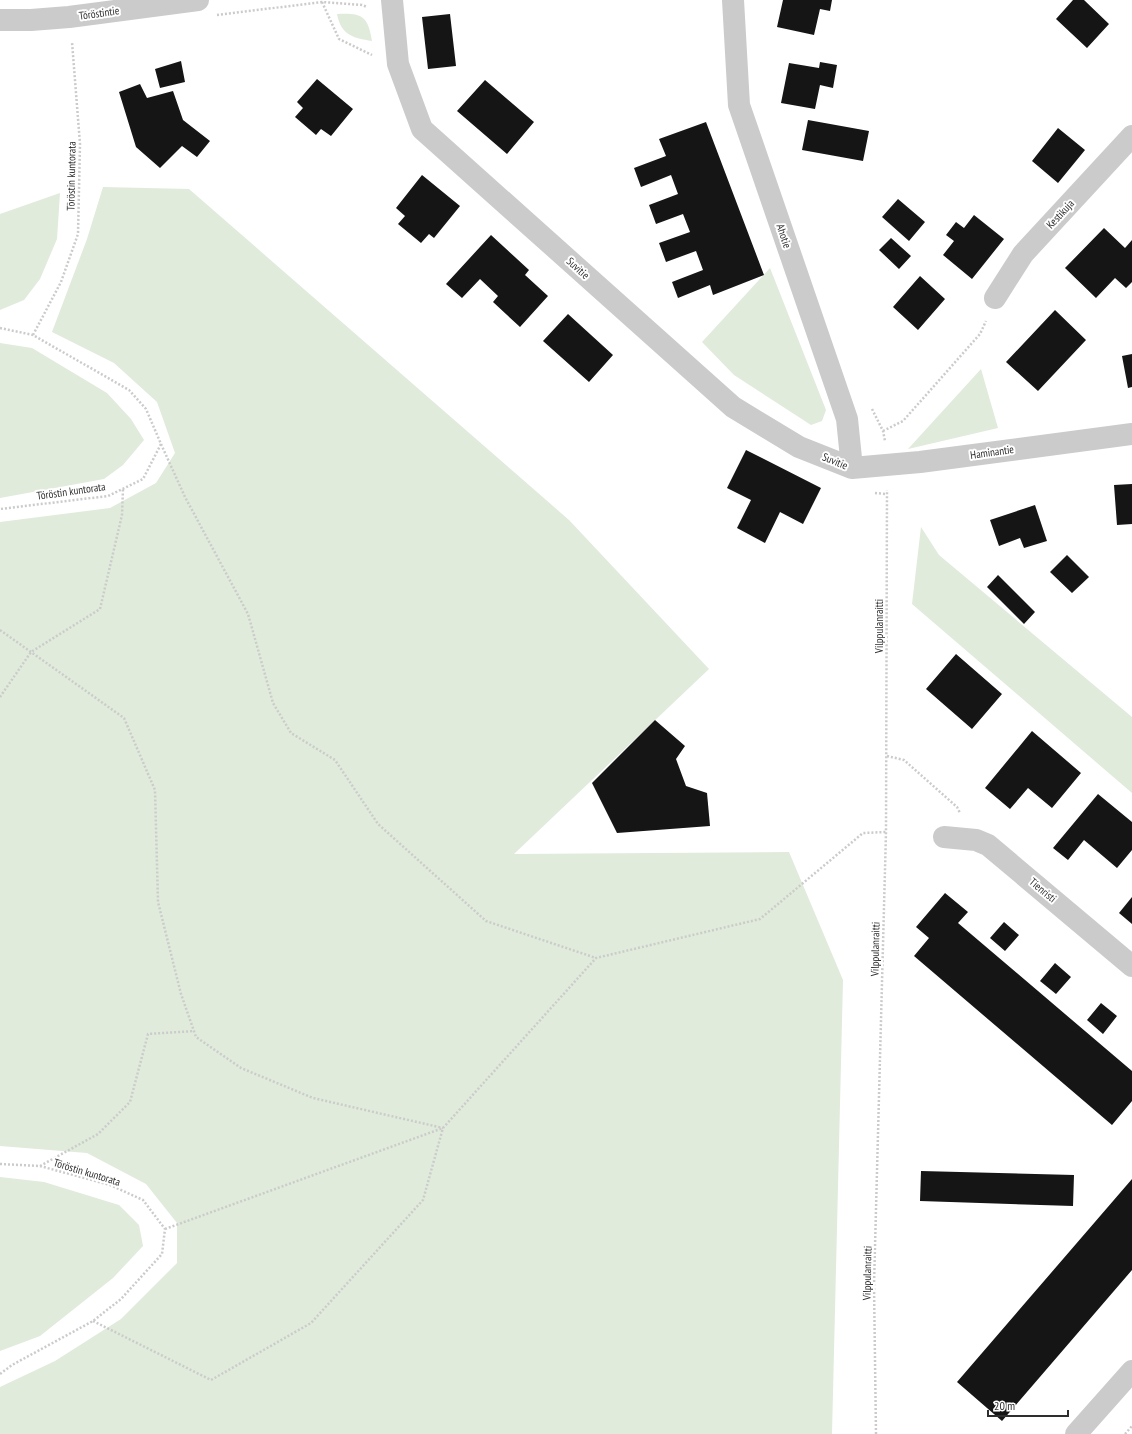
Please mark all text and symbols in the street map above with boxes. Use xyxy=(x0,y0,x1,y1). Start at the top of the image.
street label: Töröstintie xyxy=(78,3,120,23)
street label: Töröstin kuntorata xyxy=(63,141,79,211)
street label: Kestikuja xyxy=(1043,197,1077,231)
street label: Ahotie xyxy=(773,222,795,250)
street label: Suvitie xyxy=(564,254,593,282)
street label: Haminantie xyxy=(969,442,1015,462)
street label: Suvitie xyxy=(820,450,850,473)
street label: Töröstin kuntorata xyxy=(36,479,106,503)
street label: Vilppulanraitti xyxy=(872,599,886,654)
street label: Tienristi xyxy=(1027,875,1059,905)
street label: Vilppulanraitti xyxy=(868,922,882,977)
street label: Töröstin kuntorata xyxy=(52,1155,122,1189)
street label: Vilppulanraitti xyxy=(860,1246,874,1301)
scale bar xyxy=(988,1392,1068,1418)
text: 20 m xyxy=(994,1398,1015,1413)

